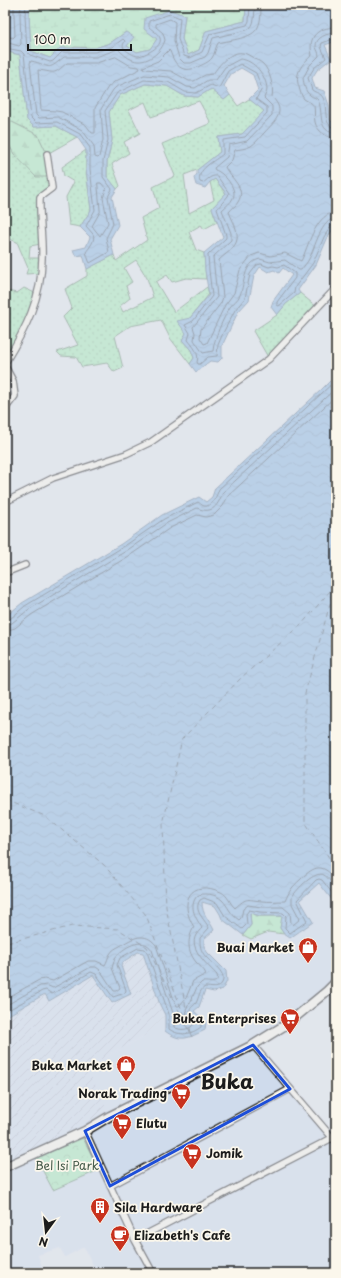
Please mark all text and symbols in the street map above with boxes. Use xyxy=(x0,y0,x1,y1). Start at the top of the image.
scale bar xyxy=(28,26,131,52)
text: 100 m xyxy=(34,30,71,48)
shop icon: Buai Market xyxy=(297,936,319,964)
place label: Buai Market xyxy=(217,938,294,956)
supermarket icon: Buka Enterprises xyxy=(279,1007,301,1035)
place label: Buka Enterprises xyxy=(172,1009,276,1027)
shop icon: Buka Market xyxy=(115,1054,137,1082)
place label: Buka Market xyxy=(31,1056,112,1074)
district label: Buka xyxy=(201,1066,254,1096)
supermarket icon: Norak Trading xyxy=(170,1082,192,1110)
place label: Norak Trading xyxy=(78,1084,167,1102)
supermarket icon: Elutu xyxy=(111,1112,133,1140)
place label: Elutu xyxy=(136,1114,167,1132)
supermarket icon: Jomik xyxy=(181,1142,203,1170)
place label: Jomik xyxy=(206,1144,243,1162)
park label: Bel Isi Park xyxy=(35,1156,99,1174)
building icon: Sila Hardware xyxy=(89,1196,111,1224)
place label: Sila Hardware xyxy=(114,1198,203,1216)
north arrow xyxy=(26,1212,66,1252)
cafe icon: Elizabeth's Cafe xyxy=(109,1224,131,1252)
place label: Elizabeth's Cafe xyxy=(134,1226,231,1244)
text: N xyxy=(37,1233,50,1251)

